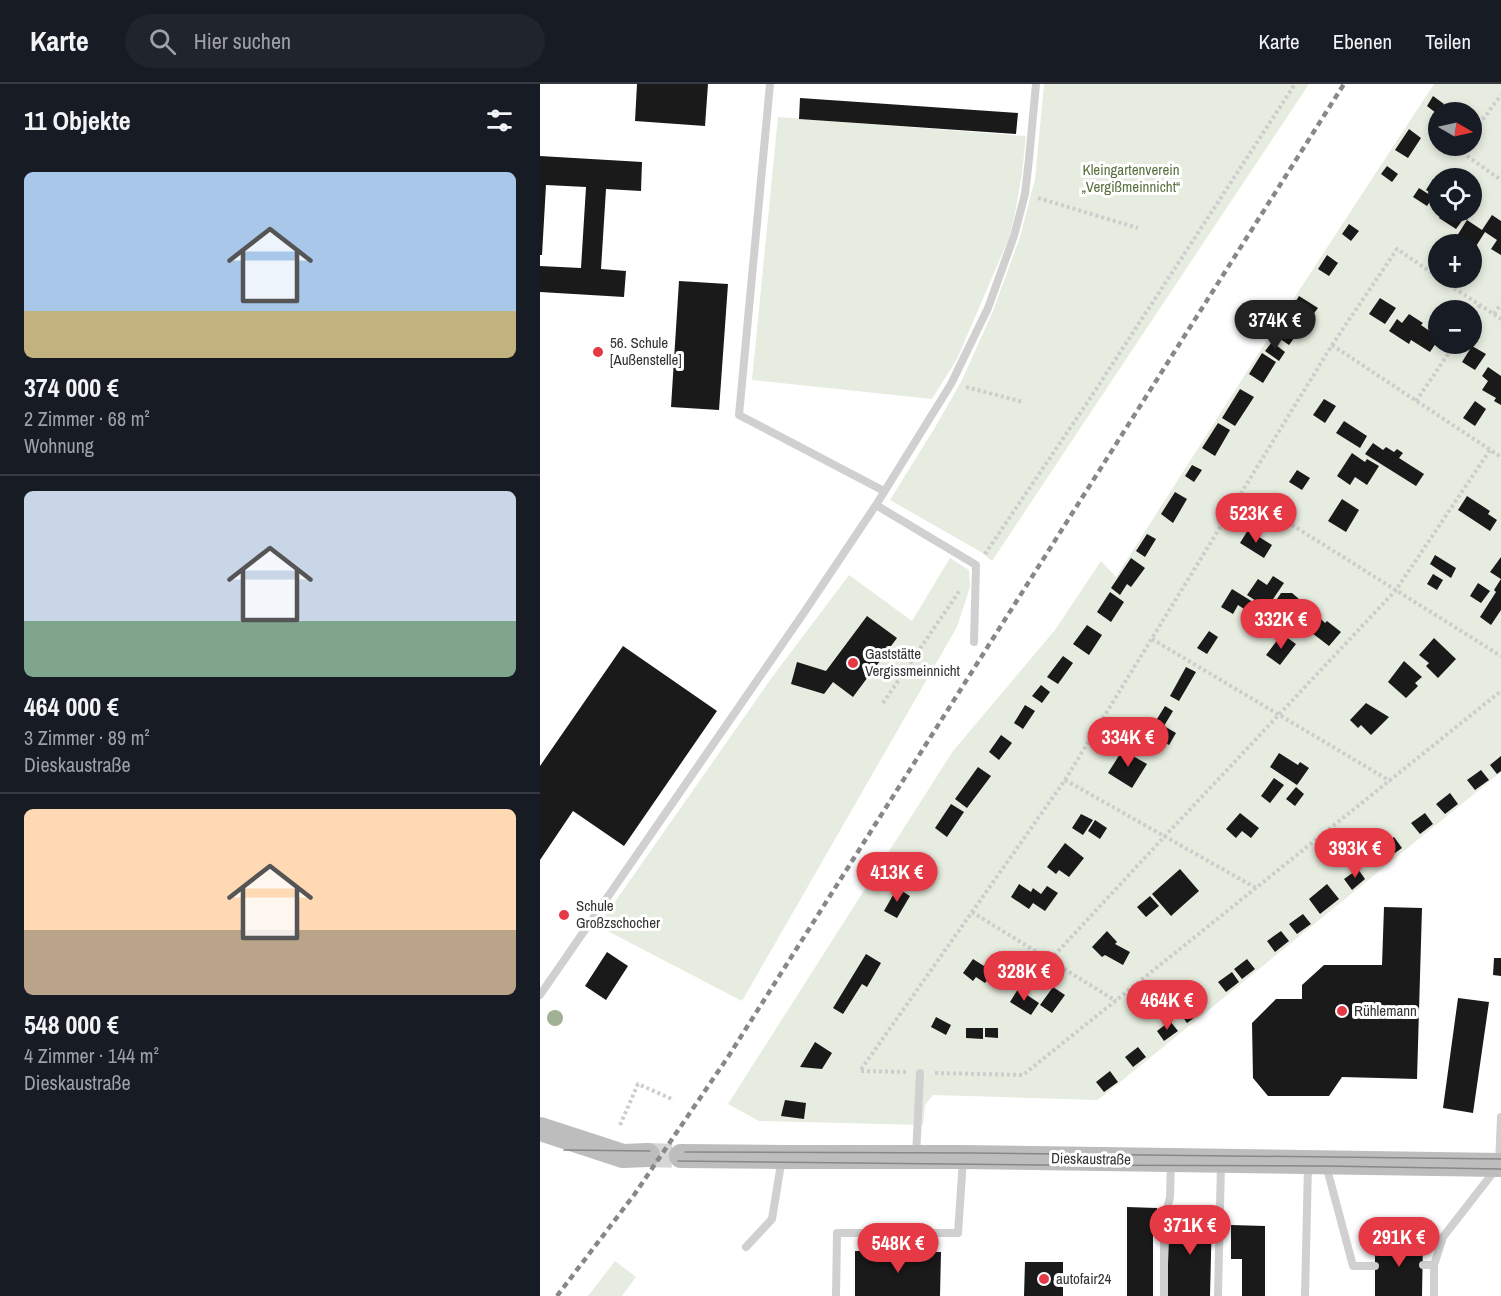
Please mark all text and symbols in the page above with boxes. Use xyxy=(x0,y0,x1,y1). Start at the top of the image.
search box xyxy=(125,14,545,68)
text: Karte xyxy=(30,22,89,60)
icon: search xyxy=(146,25,179,58)
text: Hier suchen xyxy=(194,26,291,56)
text: Karte xyxy=(1259,27,1300,56)
text: Ebenen xyxy=(1333,27,1392,56)
text: Teilen xyxy=(1425,27,1471,56)
north arrow xyxy=(1428,102,1482,156)
map controls xyxy=(1428,102,1482,354)
text: 11 Objekte xyxy=(24,103,131,138)
icon: filters xyxy=(483,104,516,137)
park label: Kleingartenverein „Vergißmeinnicht“ xyxy=(1082,159,1180,197)
button: locate xyxy=(1428,168,1482,222)
icon: home xyxy=(216,211,324,319)
button: + xyxy=(1428,234,1482,288)
pin: 374K € xyxy=(1226,300,1324,351)
button: − xyxy=(1428,300,1482,354)
text: 374K € xyxy=(1249,306,1301,333)
place label: 56. Schule [Außenstelle] xyxy=(610,332,682,370)
marker: 56. Schule [Außenstelle] xyxy=(591,345,605,359)
text: 374 000 € xyxy=(24,370,119,405)
text: 2 Zimmer · 68 m² xyxy=(24,405,150,432)
text: Wohnung xyxy=(24,432,94,459)
pin: 523K € xyxy=(1207,493,1305,544)
text: 523K € xyxy=(1230,499,1282,526)
icon: home xyxy=(216,530,324,638)
pin: 332K € xyxy=(1232,599,1330,650)
text: 332K € xyxy=(1255,605,1307,632)
place label: Gaststätte Vergissmeinnicht xyxy=(865,643,961,681)
marker: Gaststätte Vergissmeinnicht xyxy=(846,656,860,670)
text: 464 000 € xyxy=(24,689,119,724)
pin: 334K € xyxy=(1079,717,1177,768)
text: 334K € xyxy=(1102,723,1154,750)
text: 3 Zimmer · 89 m² xyxy=(24,724,150,751)
text: Dieskaustraße xyxy=(24,751,131,778)
pin: 393K € xyxy=(1306,828,1404,879)
text: 393K € xyxy=(1329,834,1381,861)
icon: home xyxy=(216,848,324,956)
pin: 413K € xyxy=(848,852,946,903)
text: 413K € xyxy=(871,858,923,885)
place label: Schule Großzschocher xyxy=(576,895,660,933)
marker: Schule Großzschocher xyxy=(557,908,571,922)
pin: 328K € xyxy=(975,951,1073,1002)
text: 328K € xyxy=(998,957,1050,984)
pin: 464K € xyxy=(1118,980,1216,1031)
text: 464K € xyxy=(1141,986,1193,1013)
place label: Rühlemann xyxy=(1354,1000,1417,1021)
marker: Rühlemann xyxy=(1335,1004,1349,1018)
text: 548 000 € xyxy=(24,1007,119,1042)
text: 4 Zimmer · 144 m² xyxy=(24,1042,159,1069)
text: Dieskaustraße xyxy=(24,1069,131,1096)
street label: Dieskaustraße xyxy=(1051,1147,1131,1170)
pin: 371K € xyxy=(1141,1205,1239,1256)
text: 371K € xyxy=(1164,1211,1216,1238)
pin: 291K € xyxy=(1350,1217,1448,1268)
pin: 548K € xyxy=(849,1223,947,1274)
text: 291K € xyxy=(1373,1223,1425,1250)
text: 548K € xyxy=(872,1229,924,1256)
place label: autofair24 xyxy=(1056,1268,1112,1289)
marker: autofair24 xyxy=(1037,1272,1051,1286)

